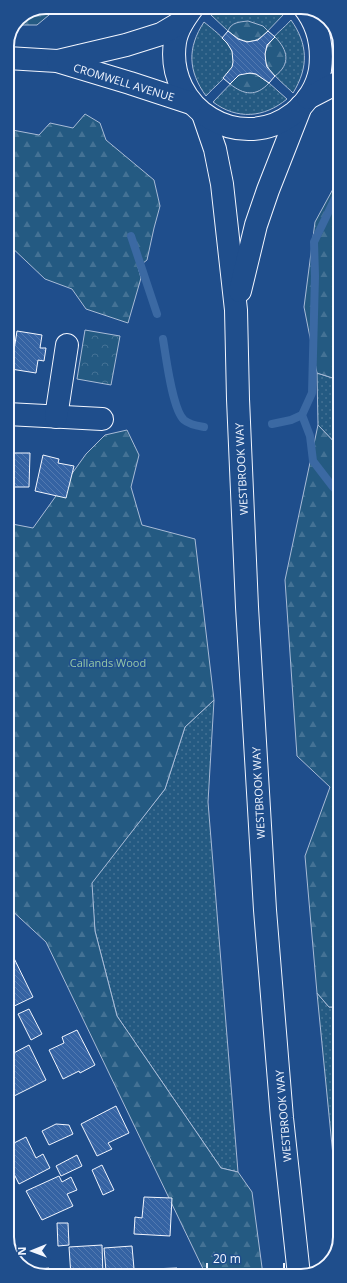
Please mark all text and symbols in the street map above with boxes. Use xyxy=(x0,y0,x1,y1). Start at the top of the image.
street label: CROMWELL AVENUE xyxy=(72,60,176,104)
street label: WESTBROOK WAY xyxy=(231,422,251,515)
park label: Callands Wood xyxy=(70,655,146,670)
street label: WESTBROOK WAY xyxy=(248,746,268,839)
street label: WESTBROOK WAY xyxy=(271,1069,294,1163)
north arrow xyxy=(12,1231,52,1271)
scale bar xyxy=(207,1245,284,1271)
text: N xyxy=(14,1247,29,1256)
text: 20 m xyxy=(213,1250,241,1267)

